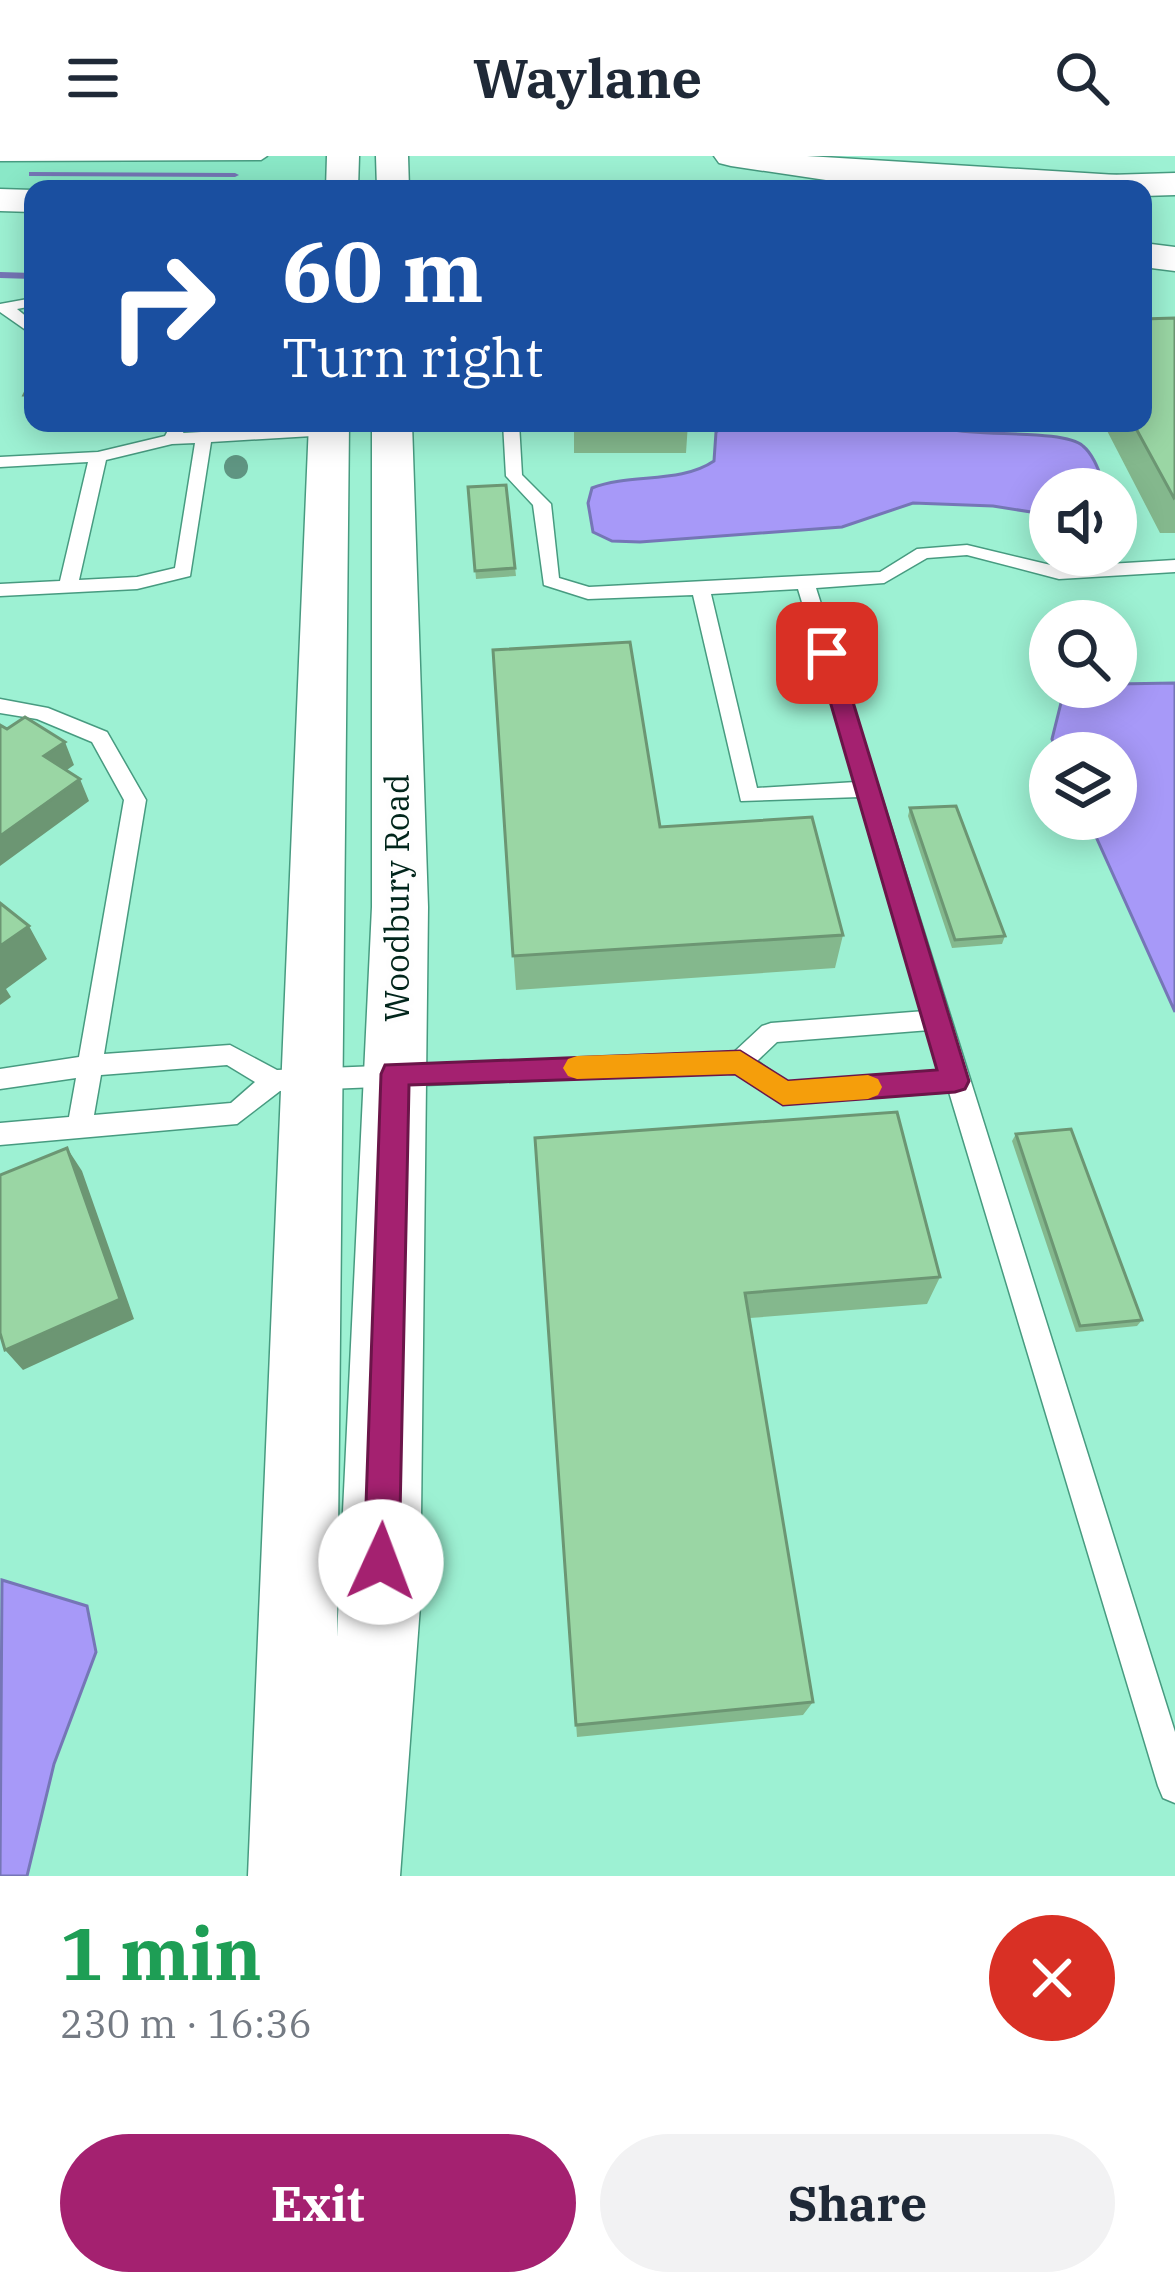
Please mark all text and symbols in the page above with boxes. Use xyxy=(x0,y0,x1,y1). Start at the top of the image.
text: Waylane xyxy=(473,43,702,113)
icon: menu xyxy=(60,45,126,111)
icon: search xyxy=(1049,45,1115,111)
text: 60 m xyxy=(282,216,484,325)
icon: right xyxy=(84,228,240,384)
text: Turn right xyxy=(282,322,544,392)
map controls xyxy=(1029,468,1137,840)
button: sound xyxy=(1029,468,1137,576)
button: search xyxy=(1029,600,1137,708)
pin xyxy=(776,602,878,704)
icon: arrive xyxy=(794,620,860,686)
button: layers xyxy=(1029,732,1137,840)
street label: Woodbury Road xyxy=(375,774,418,1022)
position arrow xyxy=(318,1499,444,1625)
text: 1 min xyxy=(60,1906,262,2000)
button: close xyxy=(989,1915,1115,2041)
text: 230 m · 16:36 xyxy=(60,1998,312,2049)
button: Exit xyxy=(60,2134,576,2272)
button: Share xyxy=(600,2134,1115,2272)

